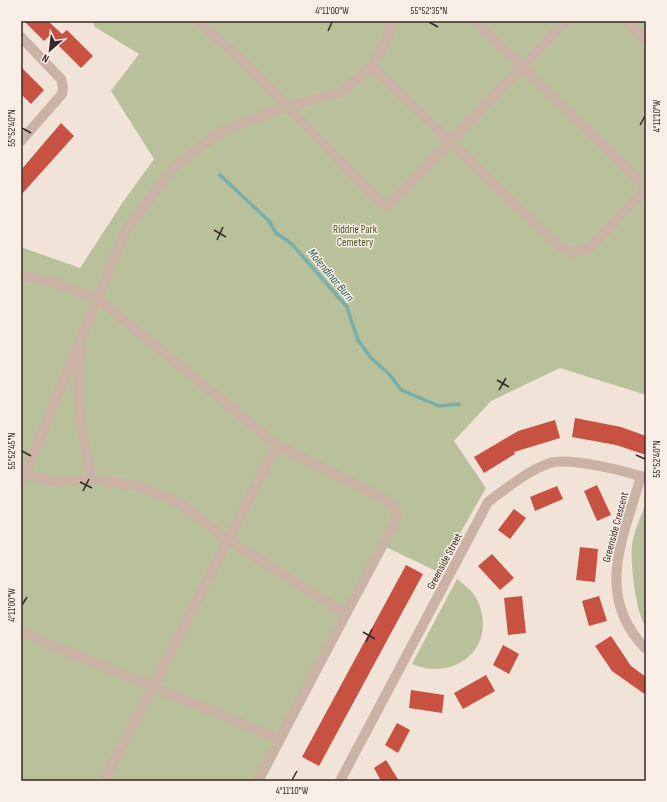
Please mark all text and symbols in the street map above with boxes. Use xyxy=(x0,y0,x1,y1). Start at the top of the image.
text: 4°11'00"W xyxy=(315,5,349,17)
text: 55°52'35"N xyxy=(411,5,447,17)
north arrow xyxy=(30,30,70,70)
text: N xyxy=(40,51,51,66)
text: 4°11'10"W xyxy=(651,99,663,132)
text: 55°52'40"N xyxy=(6,109,18,147)
park label: Riddrie Park Cemetery xyxy=(333,223,378,249)
water label: Molendinar Burn xyxy=(304,246,357,305)
text: 55°52'45"N xyxy=(6,433,18,469)
text: 55°52'40"N xyxy=(651,440,663,478)
street label: Greenside Crescent xyxy=(600,490,631,564)
street label: Greenside Street xyxy=(424,530,465,592)
text: 4°11'00"W xyxy=(6,588,18,622)
text: 4°11'10"W xyxy=(276,785,309,797)

